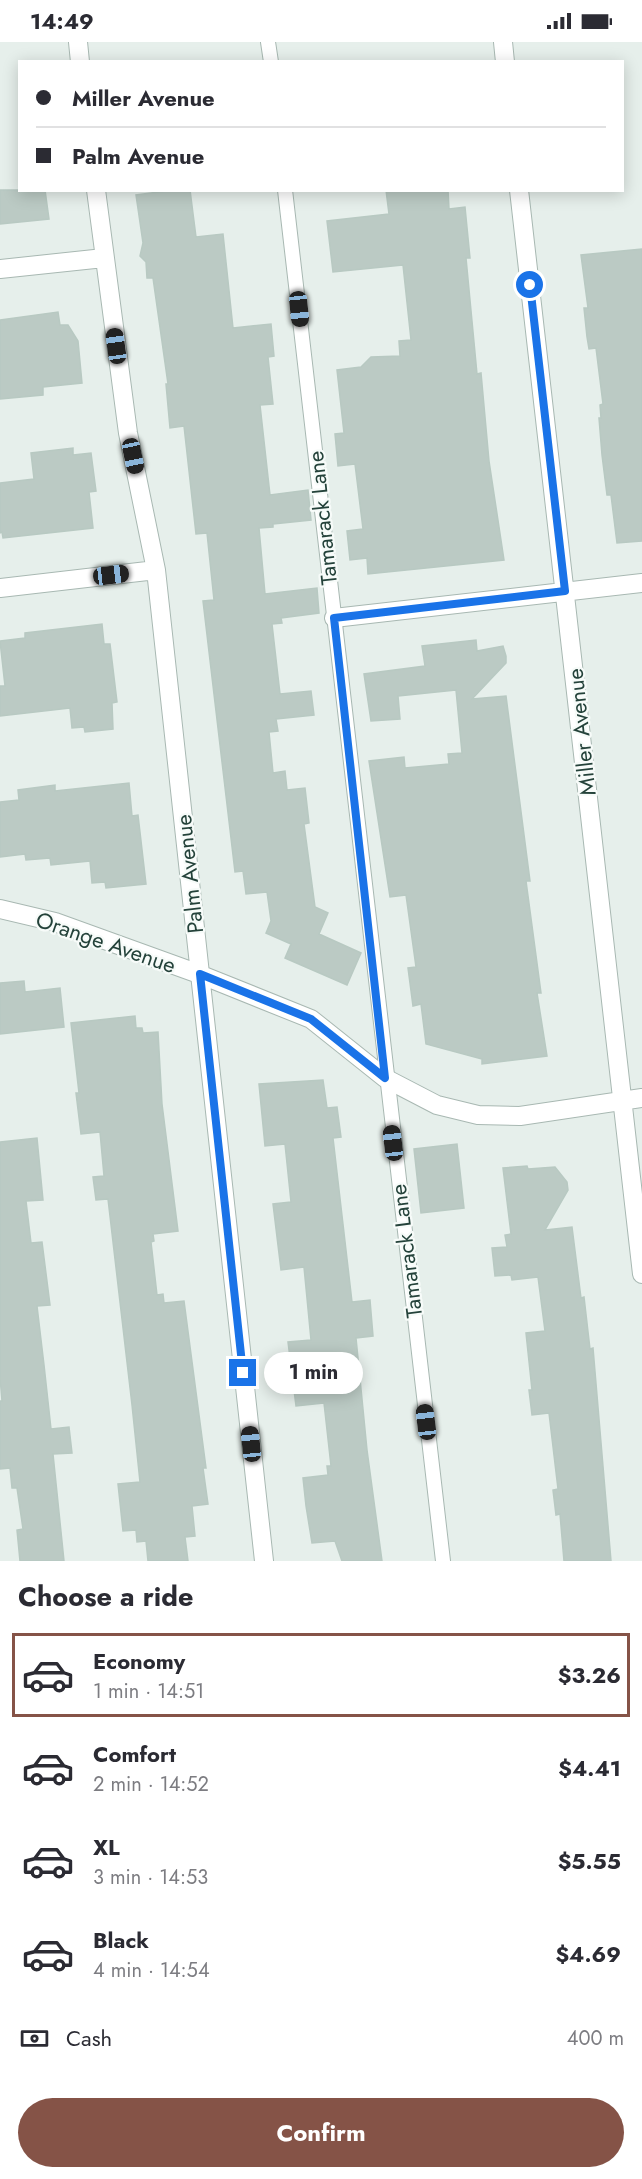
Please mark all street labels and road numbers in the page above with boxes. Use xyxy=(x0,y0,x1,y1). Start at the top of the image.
street label: Tamarack Lane xyxy=(299,449,345,587)
street label: Miller Avenue xyxy=(558,667,604,797)
street label: Palm Avenue xyxy=(167,813,211,935)
street label: Orange Avenue xyxy=(32,903,180,981)
street label: Tamarack Lane xyxy=(382,1182,430,1320)

